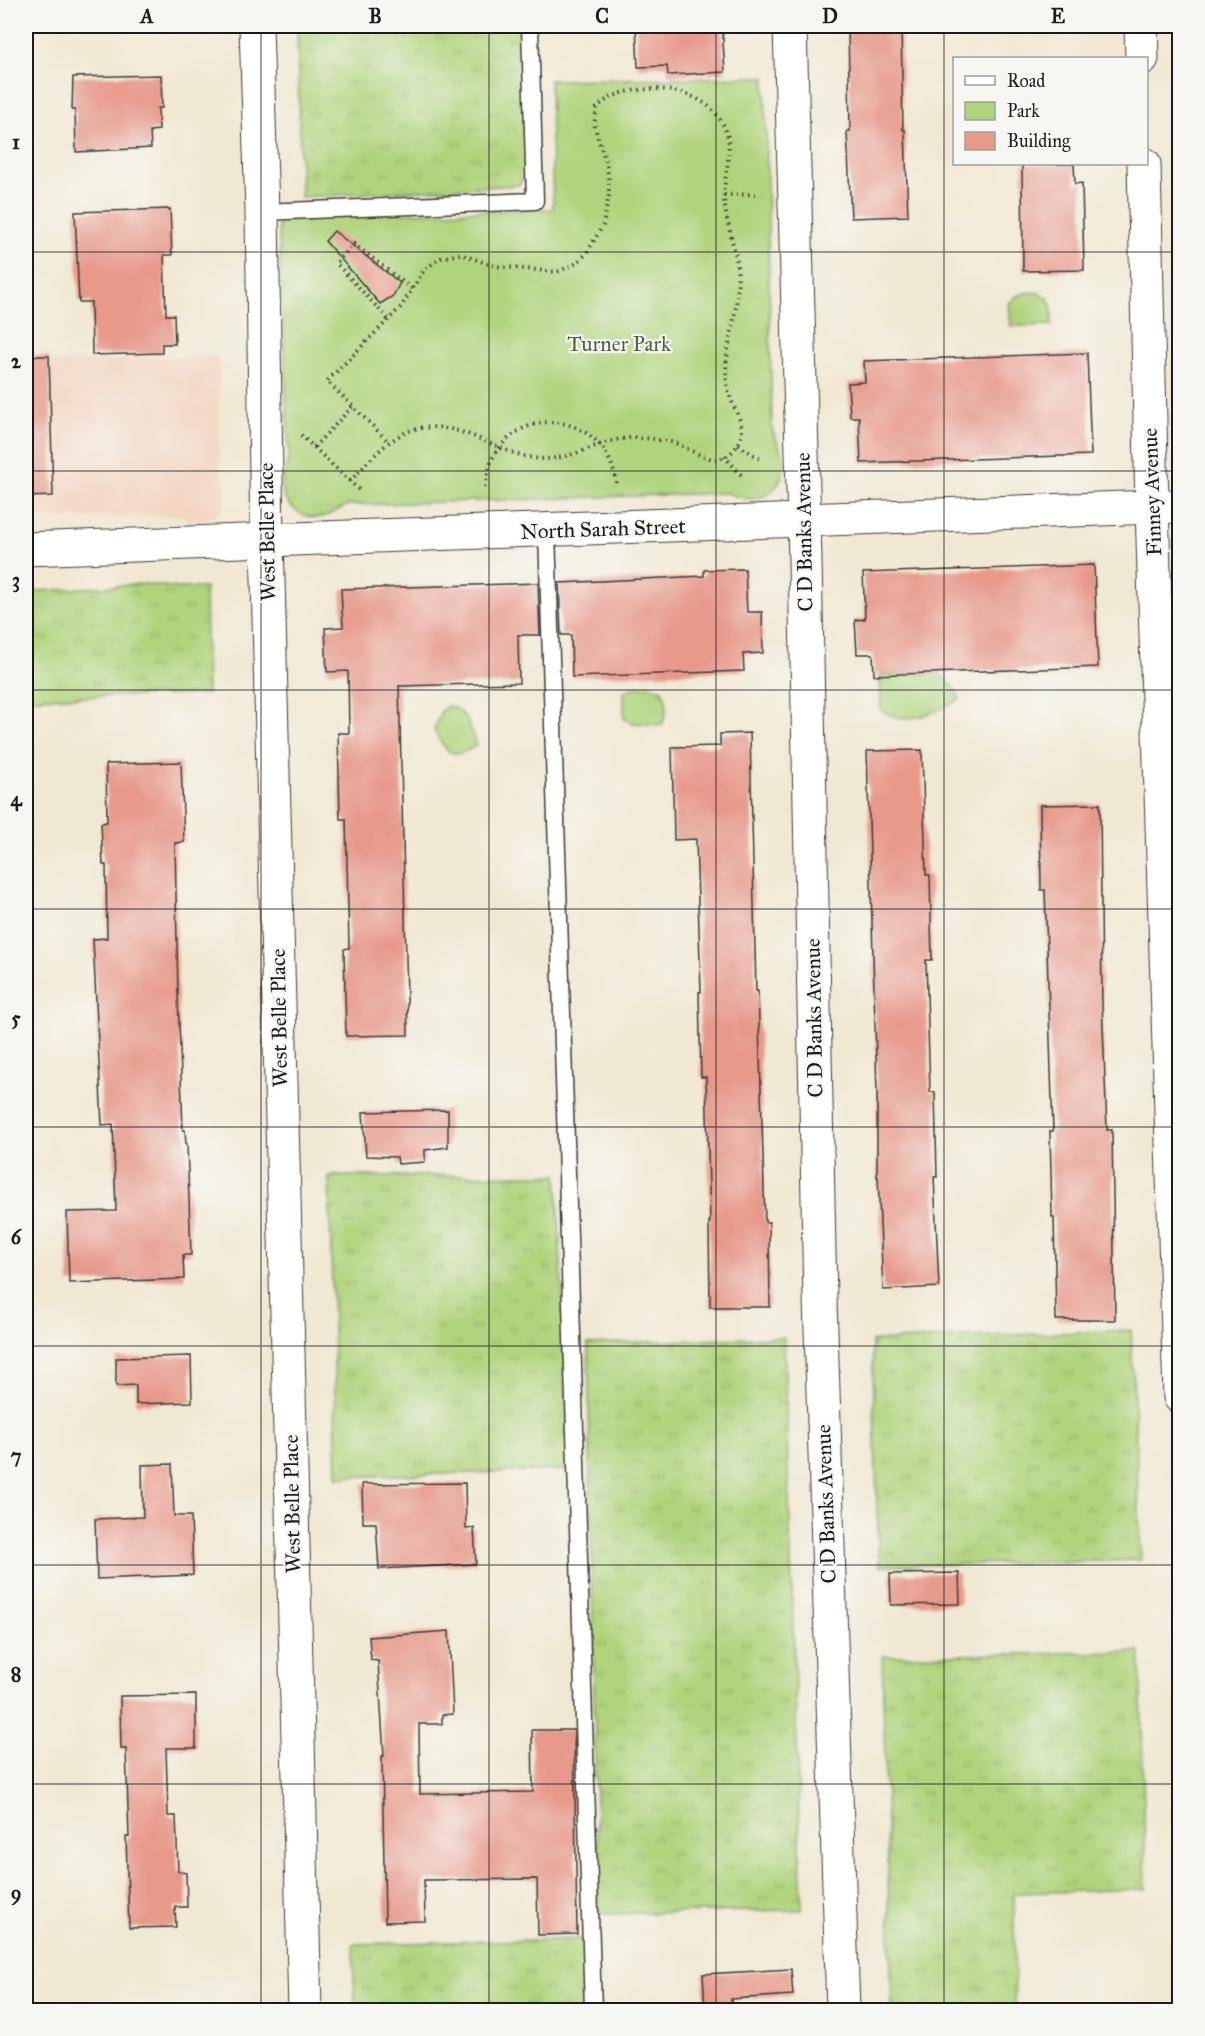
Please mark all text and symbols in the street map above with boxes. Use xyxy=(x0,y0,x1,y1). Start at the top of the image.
text: A xyxy=(138,4,154,28)
text: B xyxy=(368,4,382,28)
text: C xyxy=(595,4,609,28)
text: D xyxy=(822,4,838,28)
text: E xyxy=(1051,4,1066,28)
legend xyxy=(953,57,1148,165)
text: Road xyxy=(1007,70,1045,92)
text: Park xyxy=(1007,100,1040,122)
text: 1 xyxy=(12,130,20,154)
text: Building xyxy=(1007,130,1071,153)
park label: Turner Park xyxy=(567,331,671,357)
text: 2 xyxy=(11,349,22,373)
street label: Finney Avenue xyxy=(1137,427,1167,557)
street label: C D Banks Avenue xyxy=(790,452,818,612)
street label: West Belle Place xyxy=(253,462,281,602)
street label: North Sarah Street xyxy=(520,513,687,545)
text: 3 xyxy=(12,568,20,593)
text: 4 xyxy=(10,787,22,812)
street label: C D Banks Avenue xyxy=(800,938,828,1098)
street label: West Belle Place xyxy=(265,948,293,1088)
text: 5 xyxy=(11,1006,21,1030)
text: 6 xyxy=(11,1225,23,1249)
street label: C D Banks Avenue xyxy=(810,1424,842,1584)
street label: West Belle Place xyxy=(278,1434,306,1574)
text: 7 xyxy=(11,1444,22,1468)
text: 8 xyxy=(11,1662,21,1686)
text: 9 xyxy=(11,1881,21,1906)

